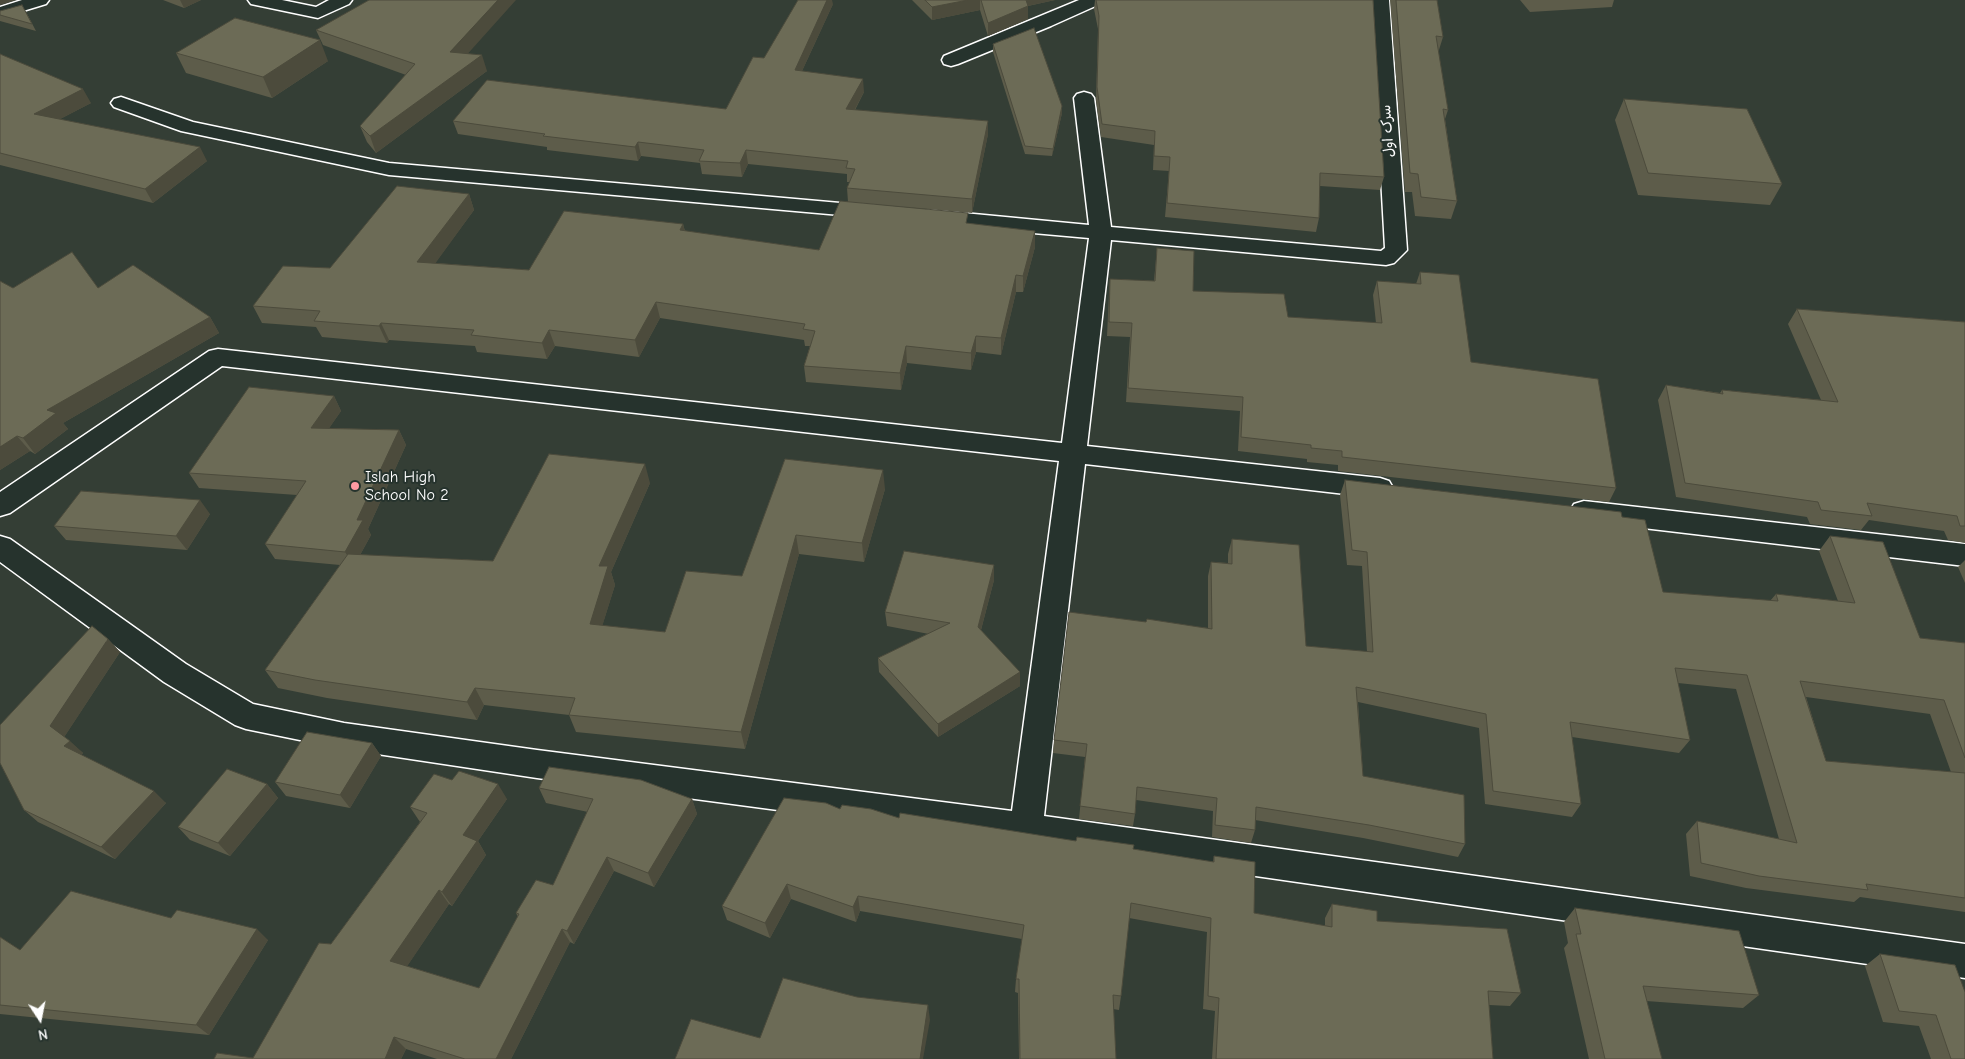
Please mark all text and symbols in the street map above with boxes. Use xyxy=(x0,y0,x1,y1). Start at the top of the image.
street label: سرک اول xyxy=(1378,104,1398,158)
place label: Islah High School No 2 xyxy=(365,467,449,505)
marker: Islah High School No 2 xyxy=(349,480,361,492)
north arrow xyxy=(15,994,65,1044)
text: N xyxy=(37,1025,49,1043)

